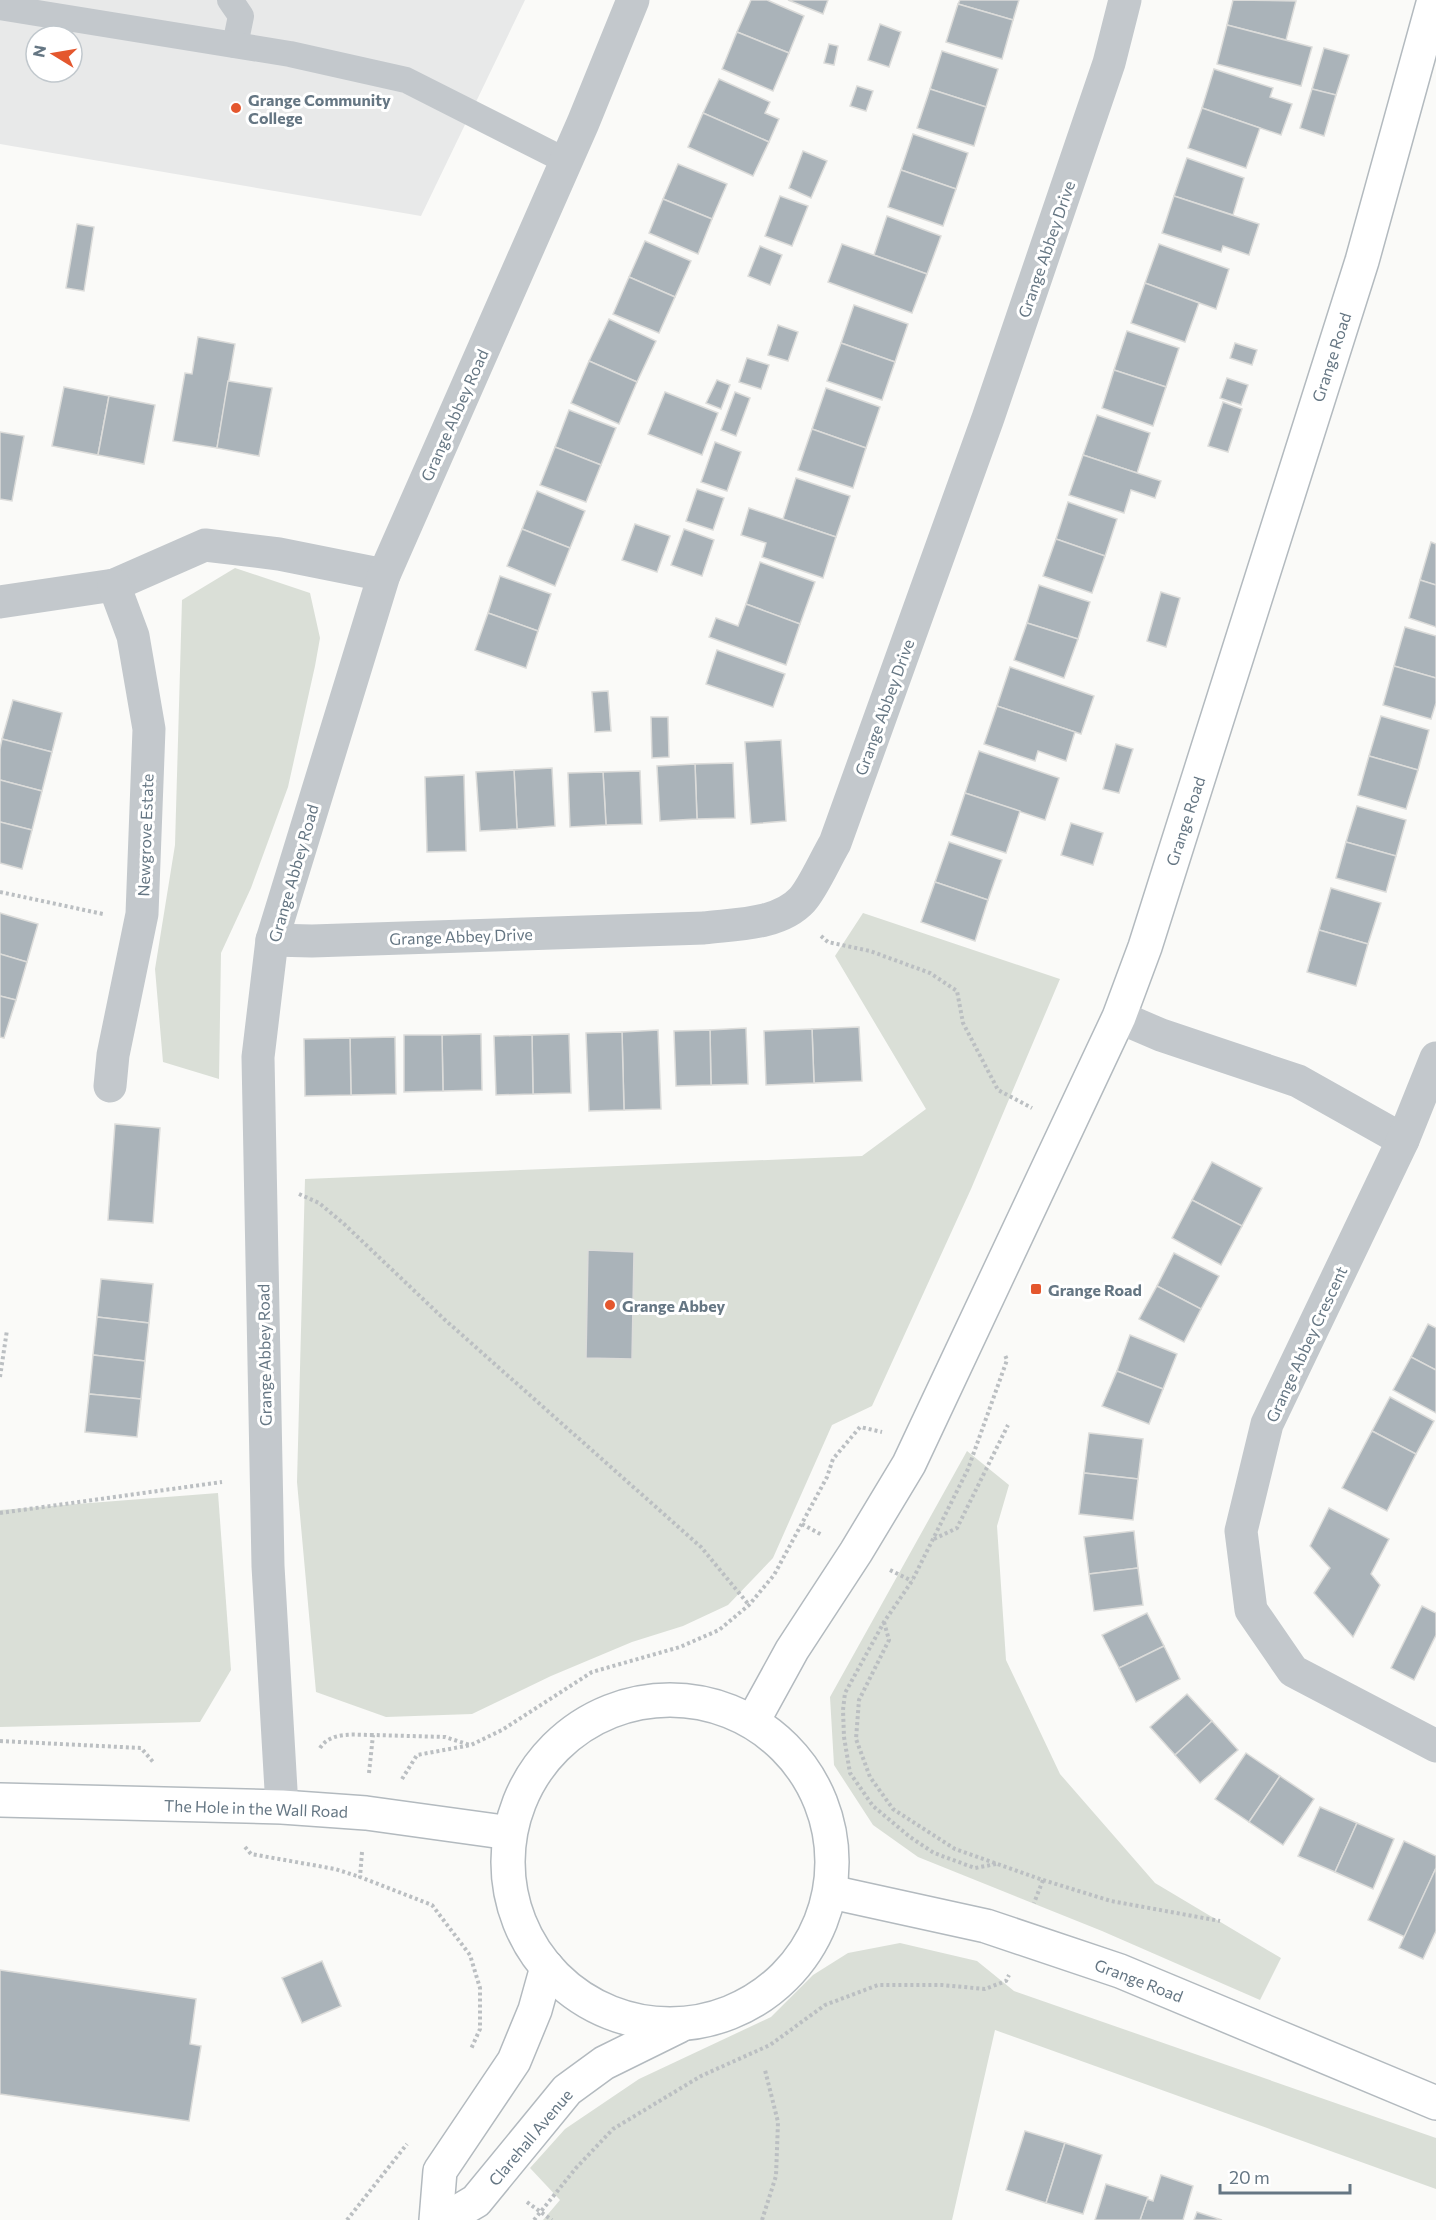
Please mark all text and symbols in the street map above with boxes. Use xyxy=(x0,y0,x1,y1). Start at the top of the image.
north arrow xyxy=(24,24,84,84)
text: N xyxy=(28,43,49,59)
place label: Grange Community College xyxy=(248,90,391,127)
marker: Grange Community College xyxy=(229,101,243,115)
street label: Grange Abbey Drive xyxy=(1014,178,1078,320)
street label: Grange Road xyxy=(1308,310,1354,404)
street label: Grange Abbey Road xyxy=(416,346,492,484)
street label: Grange Abbey Drive xyxy=(850,636,918,778)
street label: Newgrove Estate xyxy=(133,773,157,897)
street label: Grange Road xyxy=(1162,774,1208,868)
street label: Grange Abbey Road xyxy=(264,802,322,944)
street label: Grange Abbey Drive xyxy=(389,924,533,948)
street label: Grange Abbey Crescent xyxy=(1261,1263,1351,1425)
place label: Grange Road xyxy=(1048,1280,1142,1299)
marker: Grange Road xyxy=(1029,1282,1043,1296)
street label: Grange Abbey Road xyxy=(253,1284,275,1426)
place label: Grange Abbey xyxy=(622,1296,726,1315)
marker: Grange Abbey xyxy=(603,1298,617,1312)
street label: The Hole in the Wall Road xyxy=(164,1795,348,1821)
street label: Grange Road xyxy=(1092,1954,1186,2006)
street label: Clarehall Avenue xyxy=(484,2085,576,2189)
scale bar xyxy=(1220,2157,1350,2195)
text: 20 m xyxy=(1229,2166,1270,2188)

